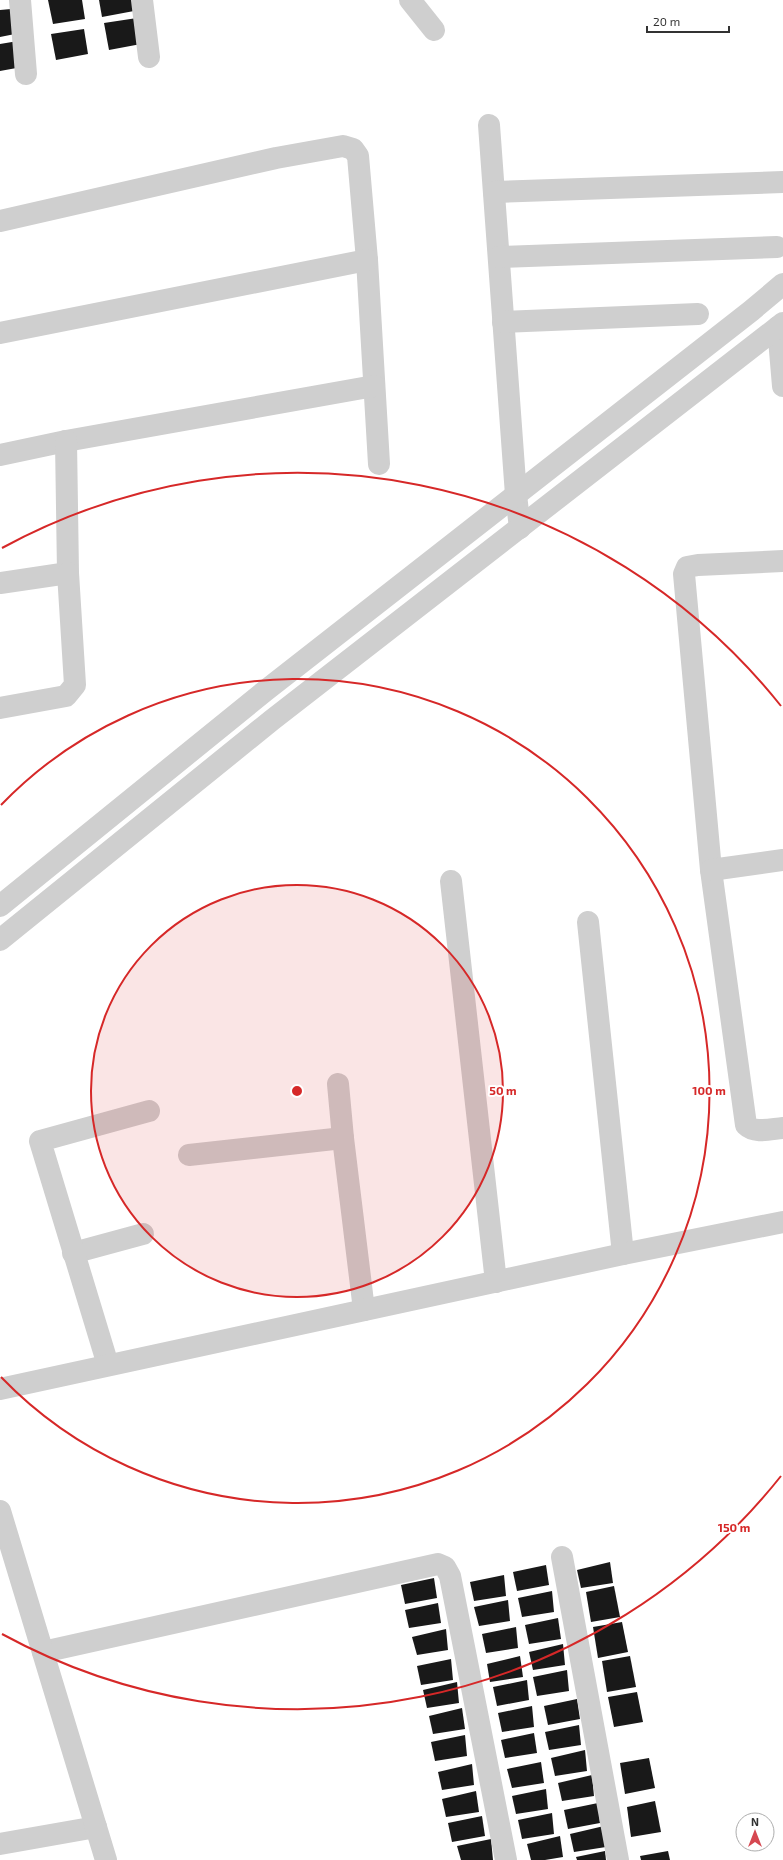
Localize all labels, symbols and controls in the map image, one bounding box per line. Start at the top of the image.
scale bar [647,8,729,34]
text: 20 m [653,14,680,28]
text: 50 m [489,1083,517,1097]
text: 100 m [692,1083,726,1097]
centre of rings [290,1084,304,1098]
text: 150 m [718,1520,750,1534]
north arrow [735,1812,775,1852]
text: N [751,1815,759,1828]

